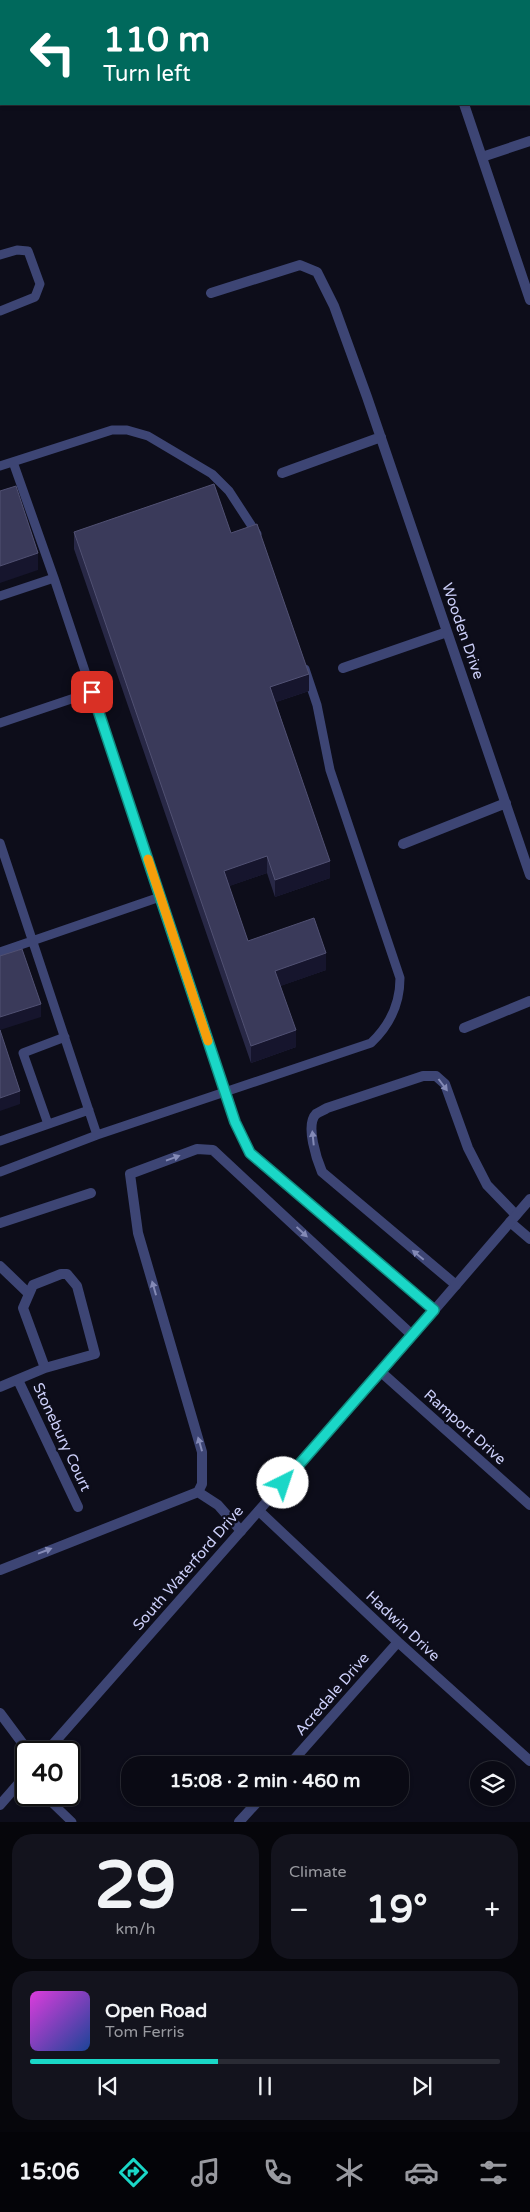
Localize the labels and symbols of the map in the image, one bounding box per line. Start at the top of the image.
street label: Wooden Drive [438,580,488,682]
pin [71,671,113,713]
one-way arrow [438,1078,448,1092]
one-way arrow [309,1129,317,1145]
one-way arrow [166,1154,181,1162]
one-way arrow [295,1227,308,1238]
one-way arrow [412,1249,425,1260]
one-way arrow [150,1280,158,1295]
street label: Stonebury Court [29,1380,95,1494]
street label: Ramport Drive [420,1386,510,1468]
one-way arrow [195,1436,203,1451]
position arrow [256,1456,308,1508]
street label: South Waterford Drive [129,1502,247,1634]
one-way arrow [38,1547,53,1555]
street label: Hadwin Drive [362,1587,444,1665]
street label: Acredale Drive [291,1649,373,1739]
speed limit sign: 40 [15,1741,80,1806]

